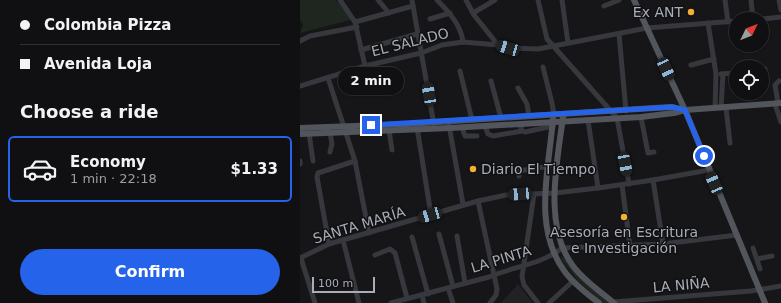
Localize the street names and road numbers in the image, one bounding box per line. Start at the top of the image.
street label: EL SALADO [370,25,450,59]
street label: SANTA MARÍA [311,203,408,247]
street label: LA PINTA [469,242,534,276]
street label: LA NIÑA [652,275,710,295]

